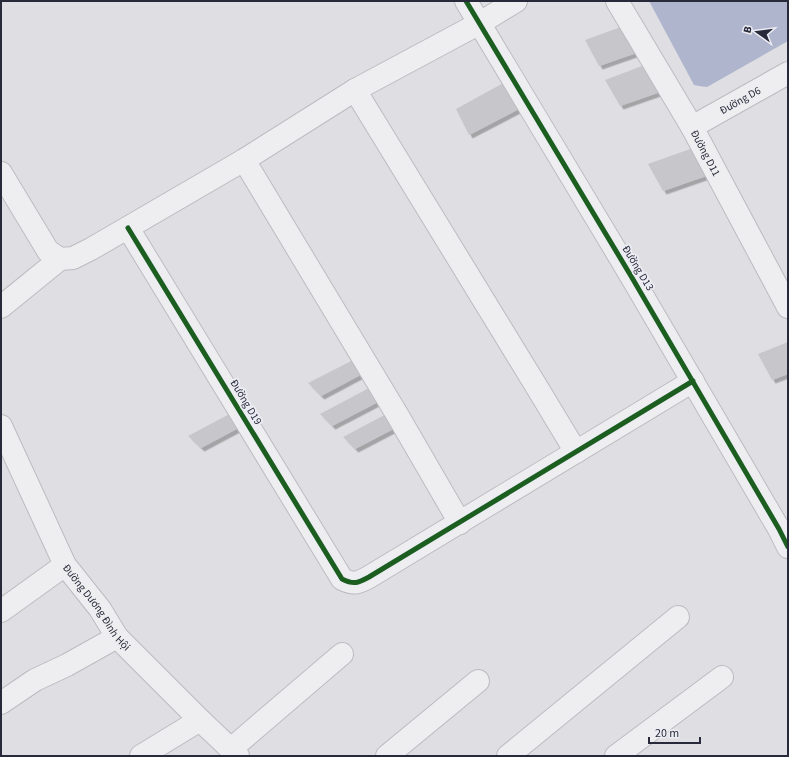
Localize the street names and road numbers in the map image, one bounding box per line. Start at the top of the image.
street label: Đường D6 [717,82,764,118]
street label: Đường D11 [687,127,724,179]
street label: Đường D13 [619,243,657,293]
street label: Đường D19 [227,377,265,427]
street label: Đường Dương Đình Hội [59,561,134,654]

